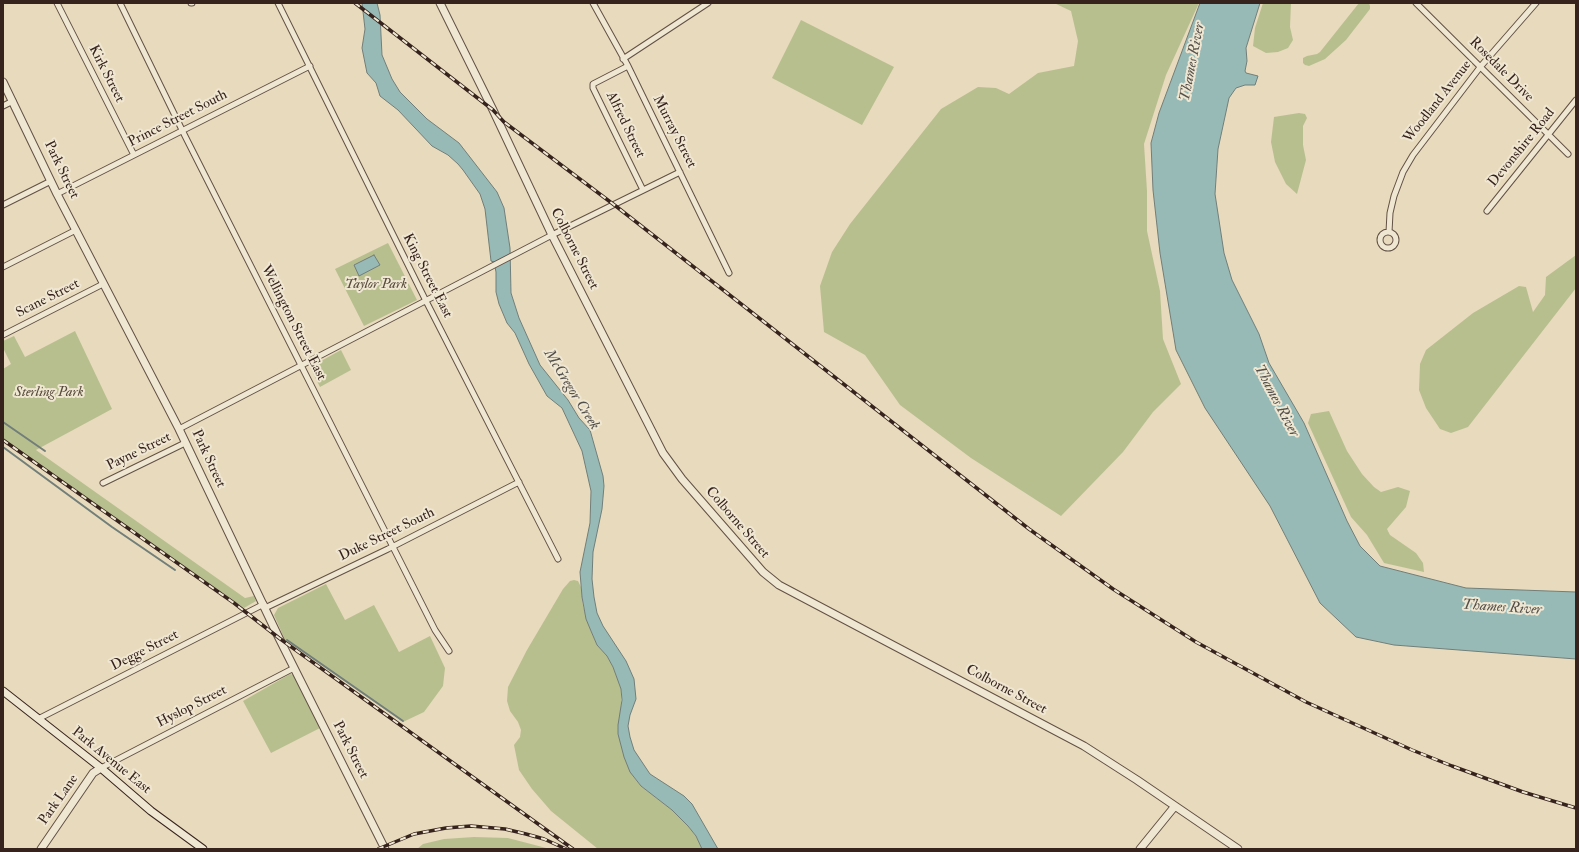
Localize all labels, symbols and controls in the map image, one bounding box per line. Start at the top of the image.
water label: Thames River [1177,21,1209,103]
street label: Rosedale Drive [1465,34,1537,106]
street label: Kirk Street [84,43,128,105]
street label: Woodland Avenue [1401,57,1475,147]
street label: Prince Street South [126,87,230,151]
street label: Alfred Street [602,89,648,161]
street label: Murray Street [648,93,700,171]
street label: Devonshire Road [1485,105,1559,191]
street label: Park Street [40,138,82,202]
street label: Colborne Street [546,206,602,292]
street label: King Street East [399,231,455,321]
street label: Wellington Street East [257,263,329,383]
street label: Scane Street [13,276,83,322]
park label: Taylor Park [345,277,407,293]
water label: McGregor Creek [539,346,603,434]
water label: Thames River [1249,362,1303,440]
park label: Sterling Park [15,385,83,401]
street label: Park Street [187,427,229,491]
street label: Payne Street [104,429,174,475]
street label: Colborne Street [701,484,773,562]
street label: Duke Street South [336,505,438,565]
water label: Thames River [1462,596,1542,620]
street label: Degge Street [108,627,182,675]
street label: Colborne Street [963,662,1049,718]
street label: Hyslop Street [154,682,230,732]
street label: Park Street [328,718,372,782]
street label: Park Avenue East [68,724,154,798]
street label: Park Lane [36,772,82,828]

